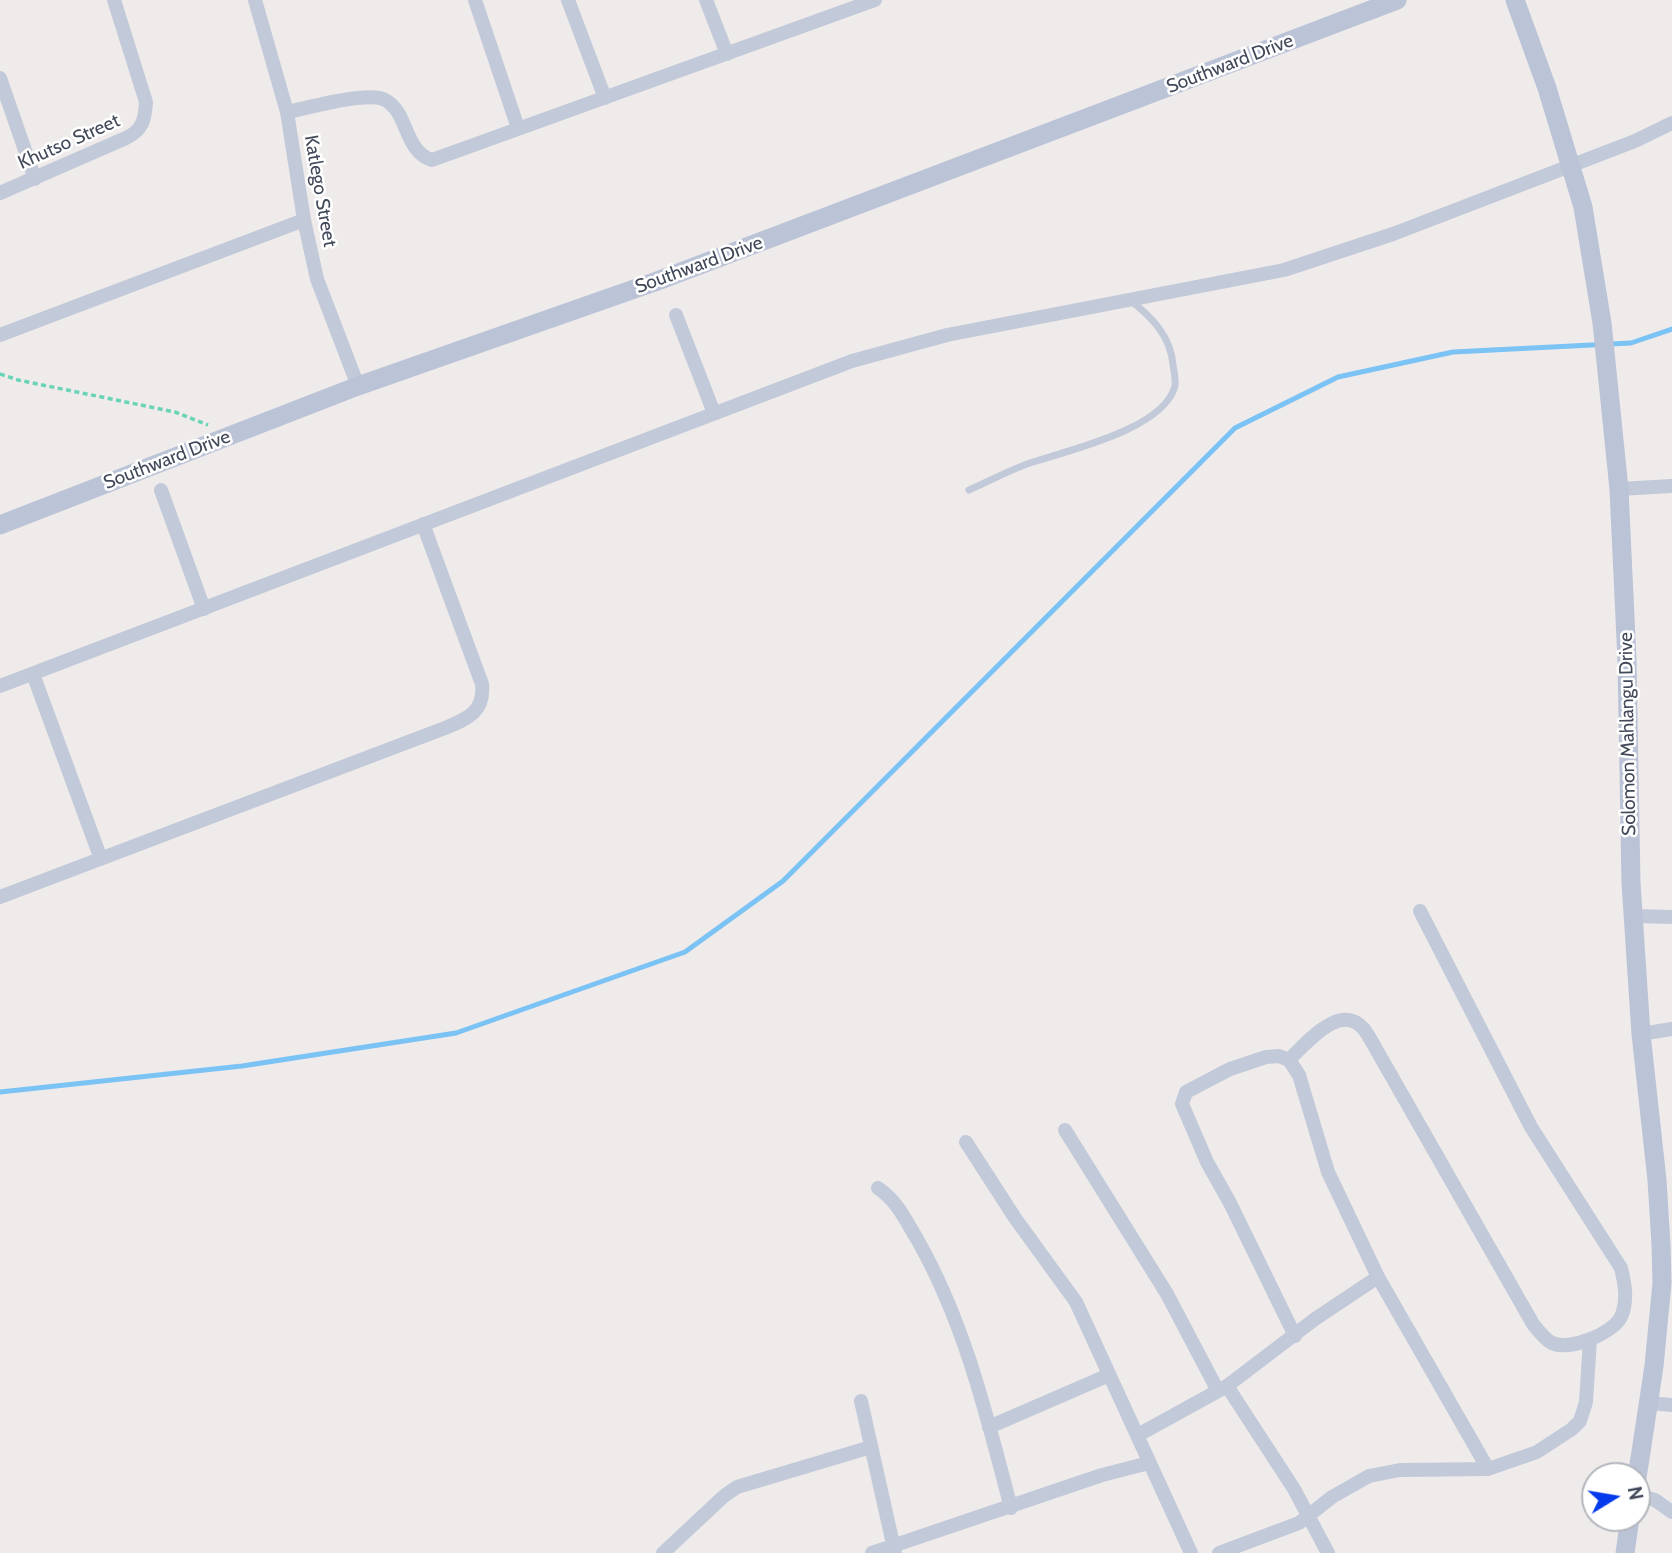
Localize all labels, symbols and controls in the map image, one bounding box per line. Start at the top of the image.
street label: Southward Drive [1163,29,1297,99]
street label: Khutso Street [15,109,123,175]
street label: Katlego Street [299,133,341,249]
street label: Southward Drive [632,231,766,299]
street label: Southward Drive [100,425,234,495]
street label: Solomon Mahlangu Drive [1615,632,1641,836]
north arrow [1581,1462,1651,1532]
text: N [1623,1484,1648,1502]

